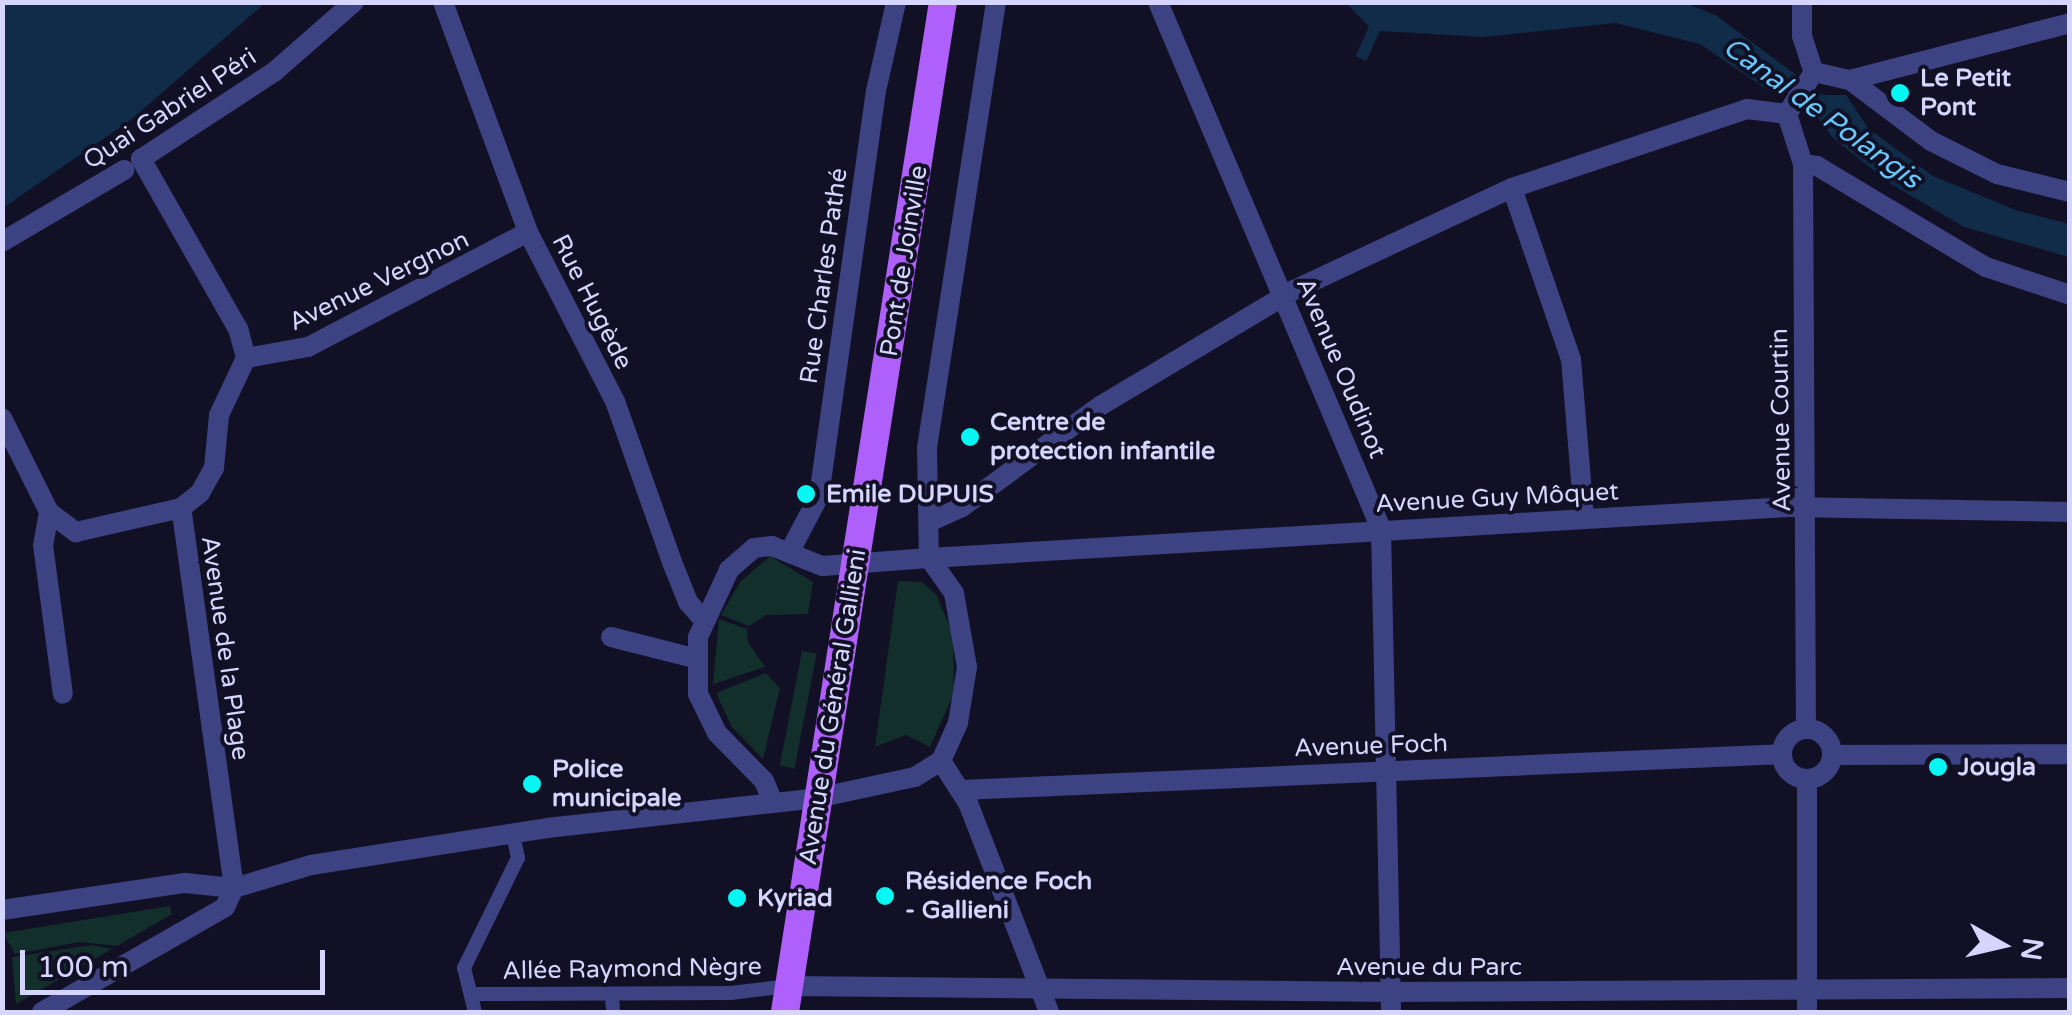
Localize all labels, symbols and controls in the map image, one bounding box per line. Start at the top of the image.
water label: Canal de Polangis [1717,30,1927,196]
street label: Quai Gabriel Péri [78,42,262,176]
place label: Le Petit Pont [1920,64,2011,123]
marker: Le Petit Pont [1889,82,1911,104]
street label: Pont de Joinville [874,163,934,359]
street label: Rue Charles Pathé [794,166,854,386]
street label: Avenue Vergnon [284,224,474,338]
street label: Rue Hugède [545,230,639,374]
street label: Avenue Oudinot [1289,273,1393,463]
street label: Avenue Courtin [1764,328,1798,512]
place label: Centre de protection infantile [990,408,1215,467]
marker: Centre de protection infantile [959,426,981,448]
street label: Avenue Guy Môquet [1375,477,1619,519]
place label: Emile DUPUIS [826,479,994,509]
marker: Emile DUPUIS [795,483,817,505]
street label: Avenue de la Plage [194,534,256,762]
street label: Avenue du Général Gallieni [793,547,873,867]
street label: Avenue Foch [1294,728,1448,764]
place label: Jougla [1958,752,2036,782]
place label: Police municipale [552,755,681,814]
marker: Jougla [1927,756,1949,778]
marker: Police municipale [521,773,543,795]
place label: Résidence Foch - Gallieni [905,867,1092,926]
place label: Kyriad [757,883,833,913]
marker: Résidence Foch - Gallieni [874,885,896,907]
marker: Kyriad [726,887,748,909]
north arrow [1952,895,2052,995]
scale bar [25,930,330,992]
text: N [2013,936,2050,963]
text: 100 m [37,949,129,986]
street label: Allée Raymond Nègre [502,952,762,986]
street label: Avenue du Parc [1336,952,1522,982]

